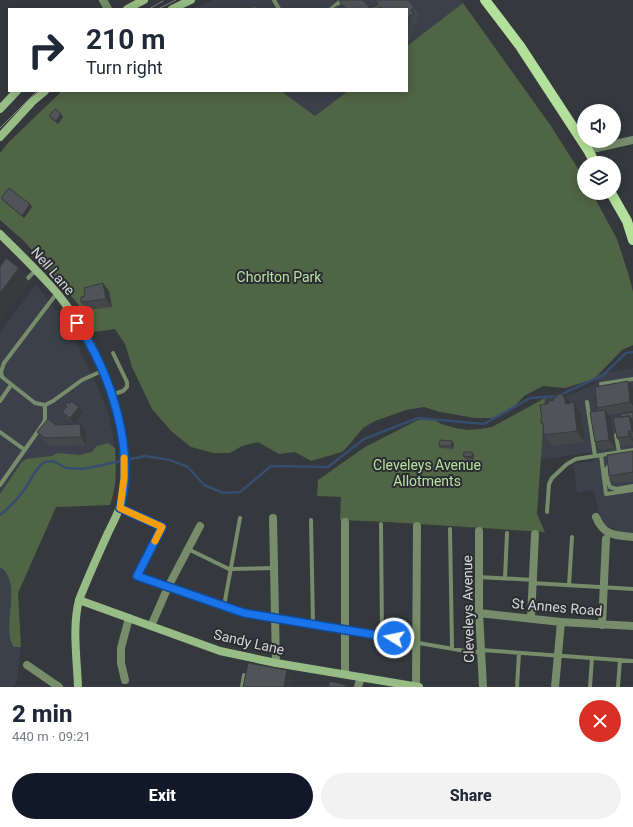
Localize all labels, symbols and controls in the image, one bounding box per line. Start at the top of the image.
text: 210 m [86,23,165,56]
icon: right [20,24,72,76]
text: Turn right [86,57,163,78]
map controls [577,104,621,200]
button: sound [577,104,621,148]
button: layers [577,156,621,200]
street label: Nell Lane [28,244,78,298]
park label: Chorlton Park [237,269,322,285]
pin [60,306,94,340]
icon: arrive [66,312,88,334]
park label: Cleveleys Avenue Allotments [373,457,481,489]
street label: Cleveleys Avenue [459,555,477,663]
street label: St Annes Road [511,595,603,619]
position arrow [373,617,415,659]
street label: Sandy Lane [212,626,286,658]
text: 2 min [12,700,73,728]
button: close [579,700,621,742]
text: 440 m · 09:21 [12,729,91,744]
button: Exit [12,773,313,819]
button: Share [321,773,621,819]

